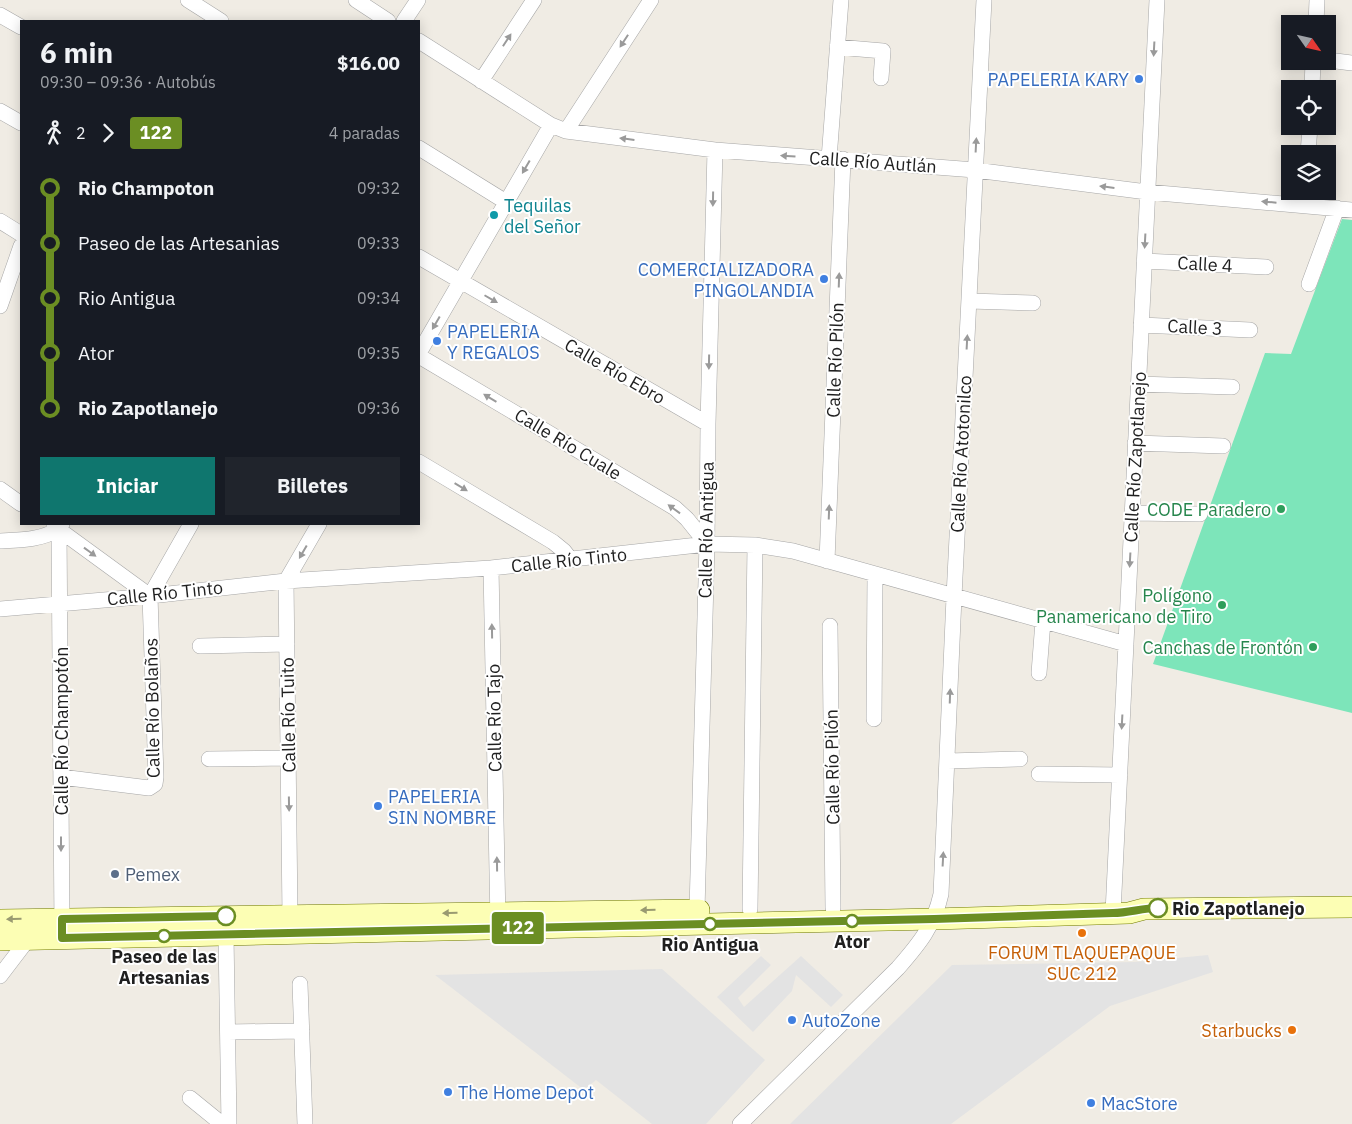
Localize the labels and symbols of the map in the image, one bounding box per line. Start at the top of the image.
north arrow [1281,15,1336,70]
one-way arrow [503,34,512,47]
one-way arrow [620,34,629,48]
one-way arrow [1150,41,1158,57]
place label: PAPELERIA KARY [987,68,1129,91]
marker: PAPELERIA KARY [1133,73,1145,85]
one-way arrow [619,135,635,143]
one-way arrow [973,136,981,152]
street label: Calle Río Autlán [808,146,938,178]
one-way arrow [780,151,796,159]
one-way arrow [522,161,531,174]
one-way arrow [1099,183,1115,191]
one-way arrow [709,191,717,207]
place label: Tequilas del Señor [504,194,581,238]
one-way arrow [1260,197,1276,205]
marker: Tequilas del Señor [488,209,500,221]
one-way arrow [1140,233,1148,249]
street label: Calle 4 [1177,251,1233,277]
place label: COMERCIALIZADORA PINGOLANDIA [638,258,814,302]
one-way arrow [835,271,843,287]
marker: COMERCIALIZADORA PINGOLANDIA [818,273,830,285]
one-way arrow [484,295,499,303]
street label: Calle Río Pilón [821,302,849,418]
street label: Calle 3 [1167,314,1223,340]
one-way arrow [432,315,440,330]
place label: PAPELERIA Y REGALOS [447,320,540,364]
street label: Calle Río Ebro [561,333,669,409]
one-way arrow [963,334,971,350]
marker: PAPELERIA Y REGALOS [431,335,443,347]
one-way arrow [705,354,713,370]
street label: Calle Río Zapotlanejo [1119,371,1151,543]
street label: Calle Río Atotonilco [945,375,977,533]
one-way arrow [483,394,496,403]
street label: Calle Río Cuale [510,403,626,485]
street label: Calle Río Antigua [693,461,719,599]
one-way arrow [454,483,467,492]
place label: CODE Paradero [1147,498,1271,521]
marker: CODE Paradero [1275,503,1287,515]
one-way arrow [667,504,681,514]
one-way arrow [825,504,833,520]
street label: Calle Río Tinto [510,542,628,578]
one-way arrow [299,545,307,560]
one-way arrow [83,547,96,558]
one-way arrow [1125,552,1133,568]
street label: Calle Río Tinto [106,575,224,611]
place label: Polígono Panamericano de Tiro [1036,584,1212,628]
marker: Polígono Panamericano de Tiro [1216,599,1228,611]
one-way arrow [488,623,496,639]
place label: Canchas de Frontón [1142,636,1303,659]
street label: Calle Río Bolaños [139,638,165,778]
marker: Canchas de Frontón [1307,641,1319,653]
street label: Calle Río Champotón [50,647,73,815]
street label: Calle Río Tuito [275,657,301,773]
street label: Calle Río Tajo [482,664,506,772]
one-way arrow [947,688,955,704]
street label: Calle Río Pilón [819,709,845,825]
one-way arrow [1118,715,1126,731]
place label: PAPELERIA SIN NOMBRE [388,785,497,829]
one-way arrow [285,797,293,813]
marker: PAPELERIA SIN NOMBRE [372,800,384,812]
one-way arrow [58,837,66,853]
one-way arrow [940,851,948,867]
one-way arrow [493,855,501,871]
place label: Pemex [125,863,180,886]
marker: Pemex [109,868,121,880]
place label: Rio Zapotlanejo [1172,897,1305,920]
marker: Rio Zapotlanejo [1148,898,1168,918]
unlabelled marker [216,906,236,926]
one-way arrow [640,906,656,914]
one-way arrow [441,909,457,917]
line badge: 122 [489,912,547,944]
marker: Ator [845,914,859,928]
one-way arrow [5,915,21,923]
marker: Rio Antigua [703,917,717,931]
marker: FORUM TLAQUEPAQUE SUC 212 [1076,927,1088,939]
marker: Paseo de las Artesanias [157,929,171,943]
place label: Ator [834,930,870,953]
place label: Rio Antigua [661,933,759,956]
place label: FORUM TLAQUEPAQUE SUC 212 [988,941,1176,985]
place label: Paseo de las Artesanias [111,945,217,989]
place label: AutoZone [802,1009,881,1032]
marker: AutoZone [786,1014,798,1026]
place label: Starbucks [1201,1019,1282,1042]
marker: Starbucks [1286,1024,1298,1036]
place label: The Home Depot [458,1081,594,1104]
marker: The Home Depot [442,1086,454,1098]
place label: MacStore [1101,1092,1178,1115]
marker: MacStore [1085,1097,1097,1109]

